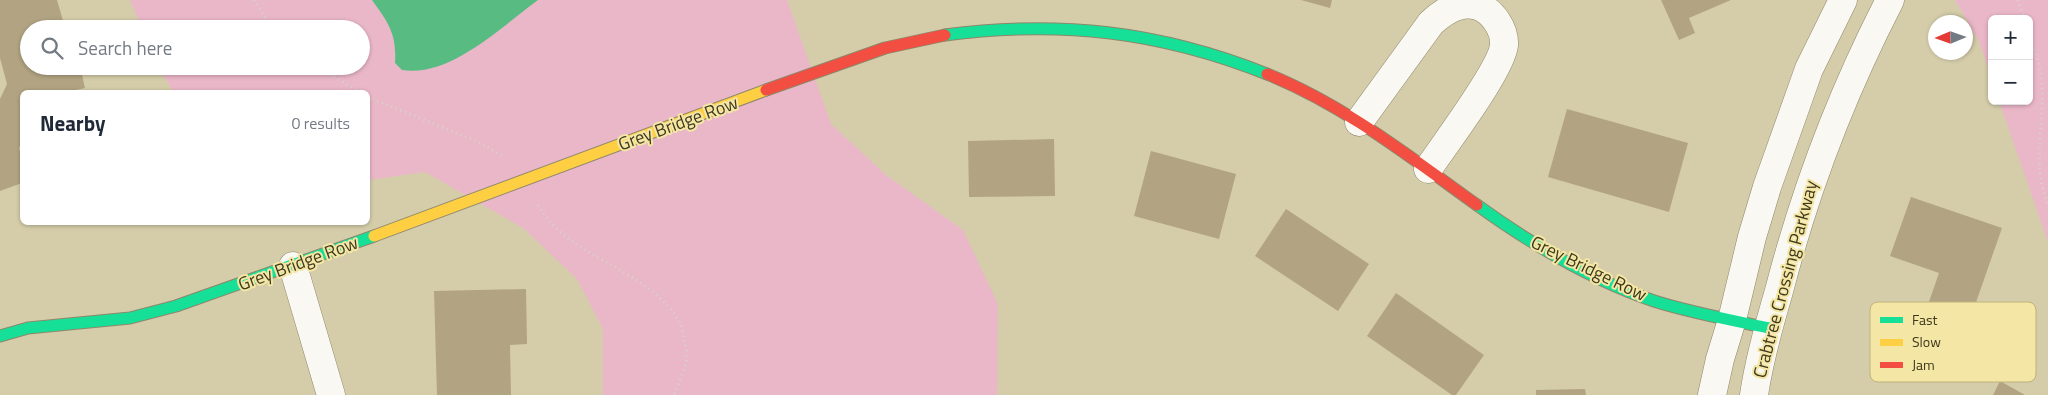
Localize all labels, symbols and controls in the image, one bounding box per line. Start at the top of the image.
north arrow [1928,15,1973,60]
map controls [1988,15,2033,105]
button: + [1988,15,2033,60]
search box [20,20,370,75]
text: Search here [78,33,172,62]
icon: search [38,34,66,62]
button: − [1988,60,2033,105]
street label: Grey Bridge Row [614,89,742,157]
text: Nearby [40,107,105,139]
text: 0 results [291,111,350,135]
street label: Crabtree Crossing Parkway [1746,177,1824,381]
street label: Grey Bridge Row [1527,228,1652,308]
street label: Grey Bridge Row [234,229,362,297]
legend [1870,302,2036,382]
text: Fast [1912,309,1937,330]
text: Slow [1912,331,1941,352]
text: Jam [1912,354,1935,375]

